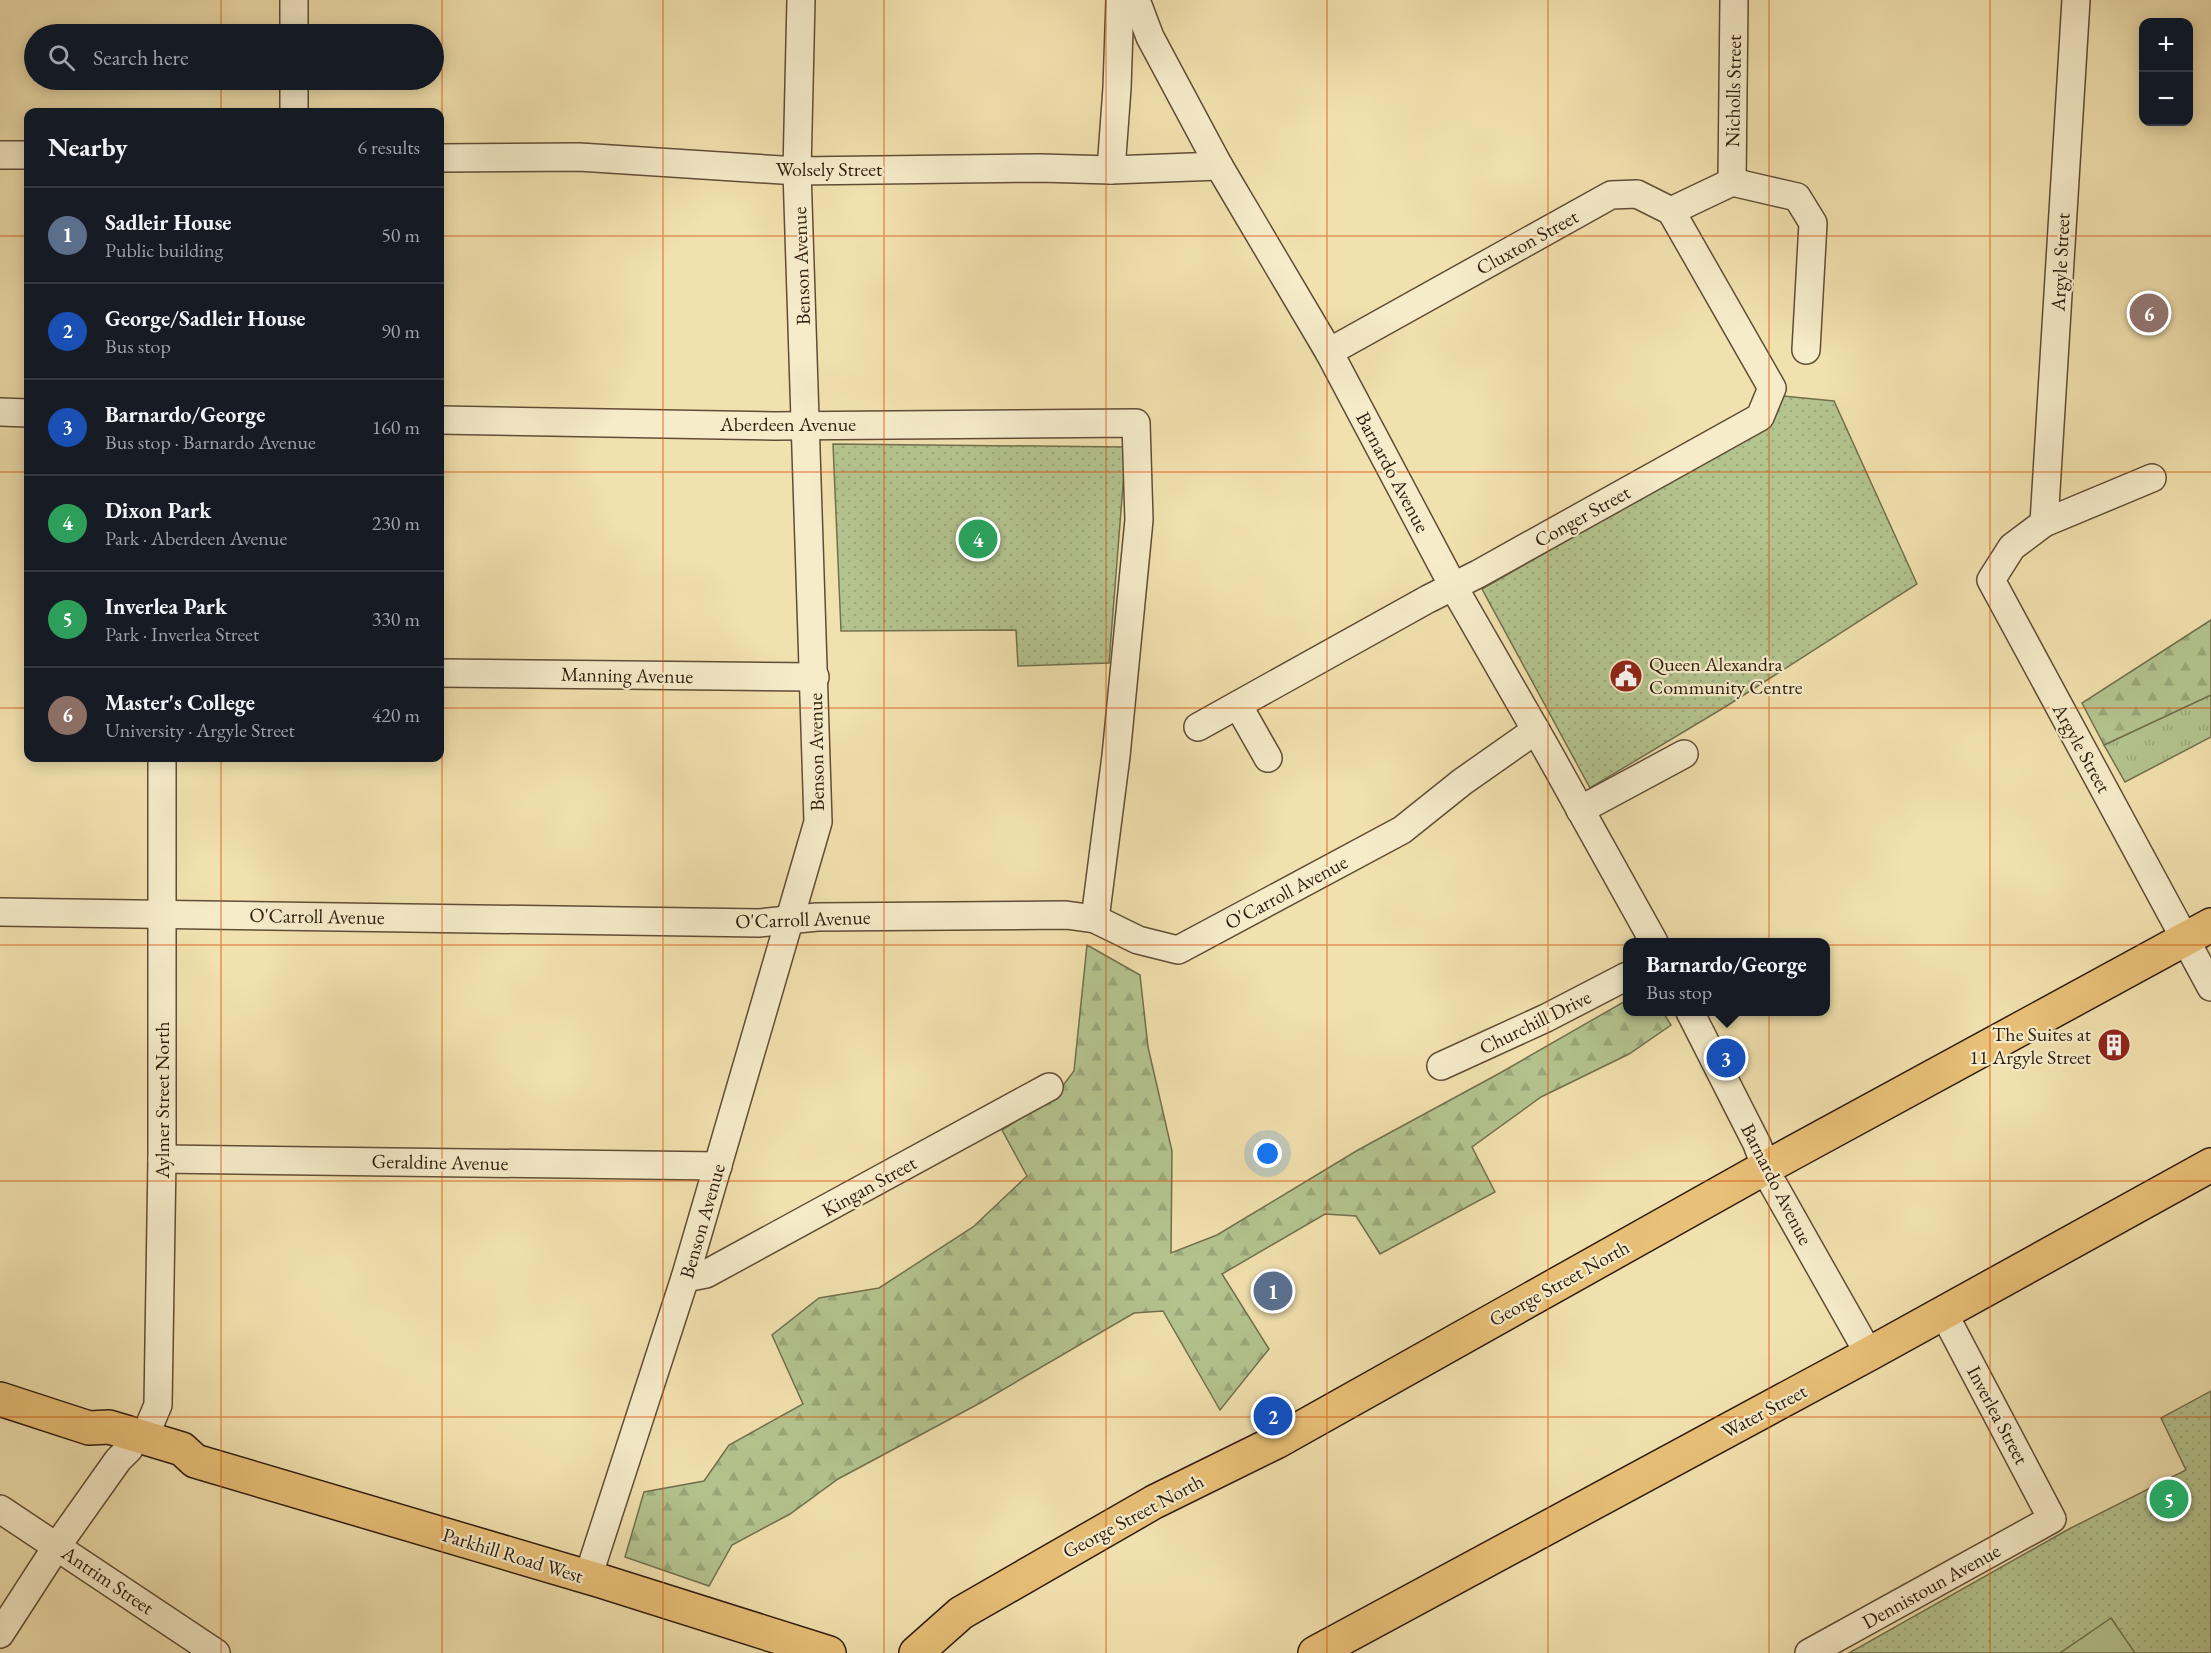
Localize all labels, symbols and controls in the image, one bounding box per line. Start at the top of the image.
map controls [2139,18,2193,126]
button: + [2139,18,2193,72]
search box [24,24,444,90]
street label: Nicholls Street [1719,34,1747,148]
icon: search [45,41,78,74]
text: Search here [93,43,188,72]
button: − [2139,72,2193,126]
text: Nearby [48,130,128,164]
text: 6 results [357,134,420,160]
street label: Wolsely Street [776,156,883,182]
street label: Cluxton Street [1471,203,1583,281]
street label: Benson Avenue [786,206,816,326]
text: Sadleir House [105,208,231,237]
street label: Argyle Street [2044,211,2076,313]
text: 1 [62,222,73,248]
text: 50 m [381,222,420,248]
text: Public building [105,237,223,263]
pin: 6 [2130,290,2168,336]
text: George/Sadleir House [105,304,306,333]
text: 2 [62,318,73,344]
text: 90 m [381,318,420,344]
text: Bus stop [105,333,171,359]
text: Barnardo/George [105,400,265,429]
street label: Barnardo Avenue [1350,407,1436,537]
street label: Aberdeen Avenue [719,411,856,437]
text: 3 [62,414,73,440]
text: 160 m [372,414,420,440]
text: Bus stop · Barnardo Avenue [105,429,316,455]
street label: Conger Street [1529,479,1635,553]
text: Dixon Park [105,496,211,525]
text: 4 [62,510,73,536]
text: 230 m [372,510,420,536]
pin: 4 [958,516,998,562]
text: Park · Aberdeen Avenue [105,525,287,551]
text: Inverlea Park [105,592,227,621]
text: 5 [62,606,73,632]
text: 330 m [372,606,420,632]
text: Park · Inverlea Street [105,621,259,647]
place label: Queen Alexandra Community Centre [1649,651,1803,700]
public building icon: Queen Alexandra Community Centre [1608,658,1644,694]
street label: Manning Avenue [561,661,694,689]
text: Master's College [105,688,255,717]
street label: Benson Avenue [802,692,830,811]
street label: Argyle Street [2046,698,2118,798]
text: 6 [62,702,73,728]
text: 420 m [372,702,420,728]
text: University · Argyle Street [105,717,295,743]
street label: O'Carroll Avenue [1220,849,1352,935]
street label: O'Carroll Avenue [249,902,385,930]
street label: O'Carroll Avenue [735,904,871,934]
popup [1623,938,1830,1016]
text: Barnardo/George [1646,950,1807,979]
text: Bus stop [1646,979,1712,1005]
street label: Churchill Drive [1475,984,1595,1060]
place label: The Suites at 11 Argyle Street [1969,1021,2092,1070]
street label: Aylmer Street North [149,1022,175,1179]
building icon: The Suites at 11 Argyle Street [2096,1027,2132,1063]
pin: 3 [1706,1036,1746,1080]
street label: Barnardo Avenue [1735,1119,1819,1249]
your location [1253,1139,1282,1168]
street label: Geraldine Avenue [371,1148,509,1176]
street label: Kingan Street [817,1149,922,1223]
street label: Benson Avenue [673,1160,731,1282]
street label: George Street North [1484,1234,1634,1332]
pin: 1 [1254,1268,1292,1314]
street label: Inverlea Street [1961,1361,2035,1469]
street label: Water Street [1717,1377,1812,1444]
pin: 2 [1254,1394,1292,1438]
street label: George Street North [1058,1468,1208,1564]
pin: 5 [2150,1476,2188,1522]
street label: Parkhill Road West [440,1521,587,1589]
street label: Dennistoun Avenue [1857,1537,2005,1635]
street label: Antrim Street [56,1539,160,1621]

